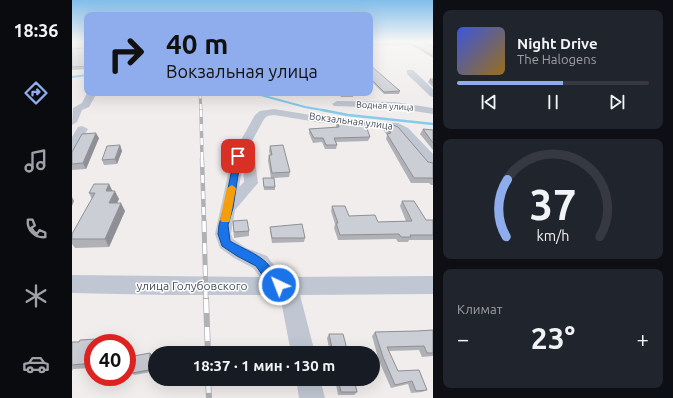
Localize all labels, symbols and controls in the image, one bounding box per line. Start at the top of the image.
text: 18:36 [13,20,59,40]
icon: right [100,28,152,80]
text: 40 m [166,28,228,59]
text: Night Drive [517,35,598,52]
text: The Halogens [517,52,596,66]
text: Вокзальная улица [166,61,318,81]
icon: directions [22,79,50,107]
icon: previous [478,91,500,113]
icon: pause [542,91,564,113]
icon: next [606,91,628,113]
street label: Водная улица [356,99,414,113]
street label: Вокзальная улица [308,110,394,132]
pin [221,139,255,173]
icon: arrive [227,145,249,167]
icon: music [22,147,50,175]
text: 37 [530,181,576,228]
icon: phone [22,215,50,243]
text: km/h [537,228,569,244]
position arrow [258,264,300,306]
street label: улица Голубовского [136,279,248,292]
icon: climate [22,282,50,310]
text: Климат [457,302,502,316]
text: 23° [531,321,575,355]
text: − [457,326,469,351]
text: + [637,326,649,351]
speed limit sign: 40 [84,334,136,386]
icon: car [22,350,50,378]
text: 18:37 · 1 мин · 130 m [193,357,335,374]

